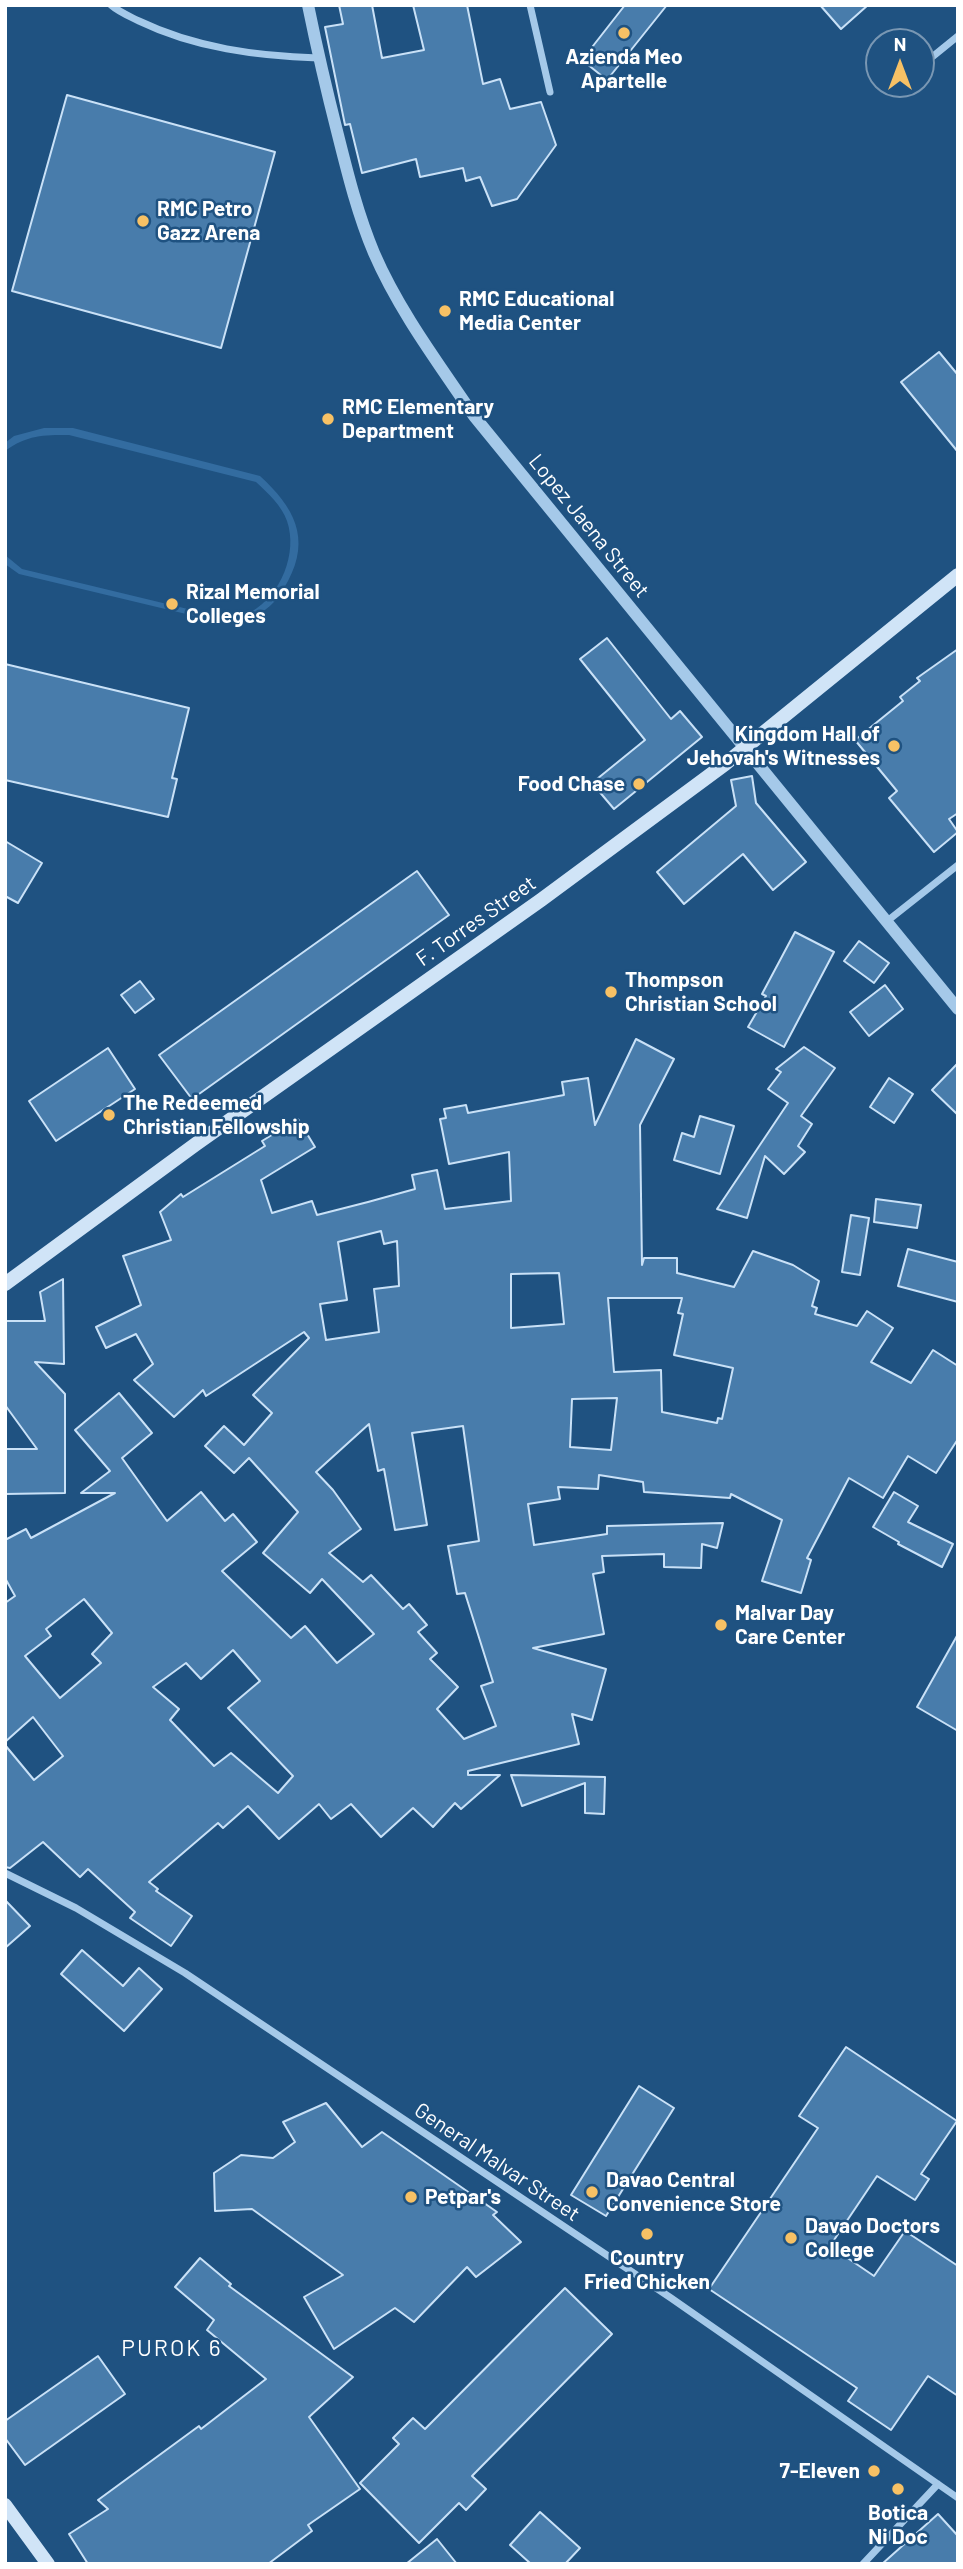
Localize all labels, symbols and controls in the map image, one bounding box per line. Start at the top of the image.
marker: Azienda Meo Apartelle [616,25,632,41]
north arrow [865,28,935,98]
text: N [894,32,906,55]
place label: Azienda Meo Apartelle [565,44,683,94]
place label: RMC Petro Gazz Arena [157,196,260,246]
marker: RMC Petro Gazz Arena [135,213,151,229]
place label: RMC Educational Media Center [459,286,614,336]
marker: RMC Educational Media Center [437,303,453,319]
place label: RMC Elementary Department [342,394,494,444]
marker: RMC Elementary Department [320,411,336,427]
street label: Lopez Jaena Street [523,449,655,603]
place label: Rizal Memorial Colleges [186,579,320,629]
marker: Rizal Memorial Colleges [164,596,180,612]
place label: Kingdom Hall of Jehovah's Witnesses [687,721,880,771]
marker: Kingdom Hall of Jehovah's Witnesses [886,738,902,754]
place label: Food Chase [518,771,625,797]
marker: Food Chase [631,776,647,792]
street label: F. Torres Street [411,870,541,972]
place label: Thompson Christian School [625,967,777,1017]
marker: Thompson Christian School [603,984,619,1000]
place label: The Redeemed Christian Fellowship [123,1090,310,1140]
marker: The Redeemed Christian Fellowship [101,1107,117,1123]
place label: Malvar Day Care Center [735,1600,845,1650]
marker: Malvar Day Care Center [713,1617,729,1633]
street label: General Malvar Street [410,2097,584,2227]
place label: Davao Central Convenience Store [606,2167,781,2217]
place label: Petpar's [425,2184,501,2210]
marker: Davao Central Convenience Store [584,2184,600,2200]
marker: Petpar's [403,2189,419,2205]
place label: Davao Doctors College [805,2213,940,2263]
marker: Country Fried Chicken [639,2226,655,2242]
marker: Davao Doctors College [783,2230,799,2246]
place label: Country Fried Chicken [584,2245,710,2295]
district label: PUROK 6 [122,2334,222,2362]
place label: 7-Eleven [780,2458,860,2484]
marker: 7-Eleven [866,2463,882,2479]
marker: Botica Ni Doc [890,2481,906,2497]
place label: Botica Ni Doc [868,2500,928,2550]

